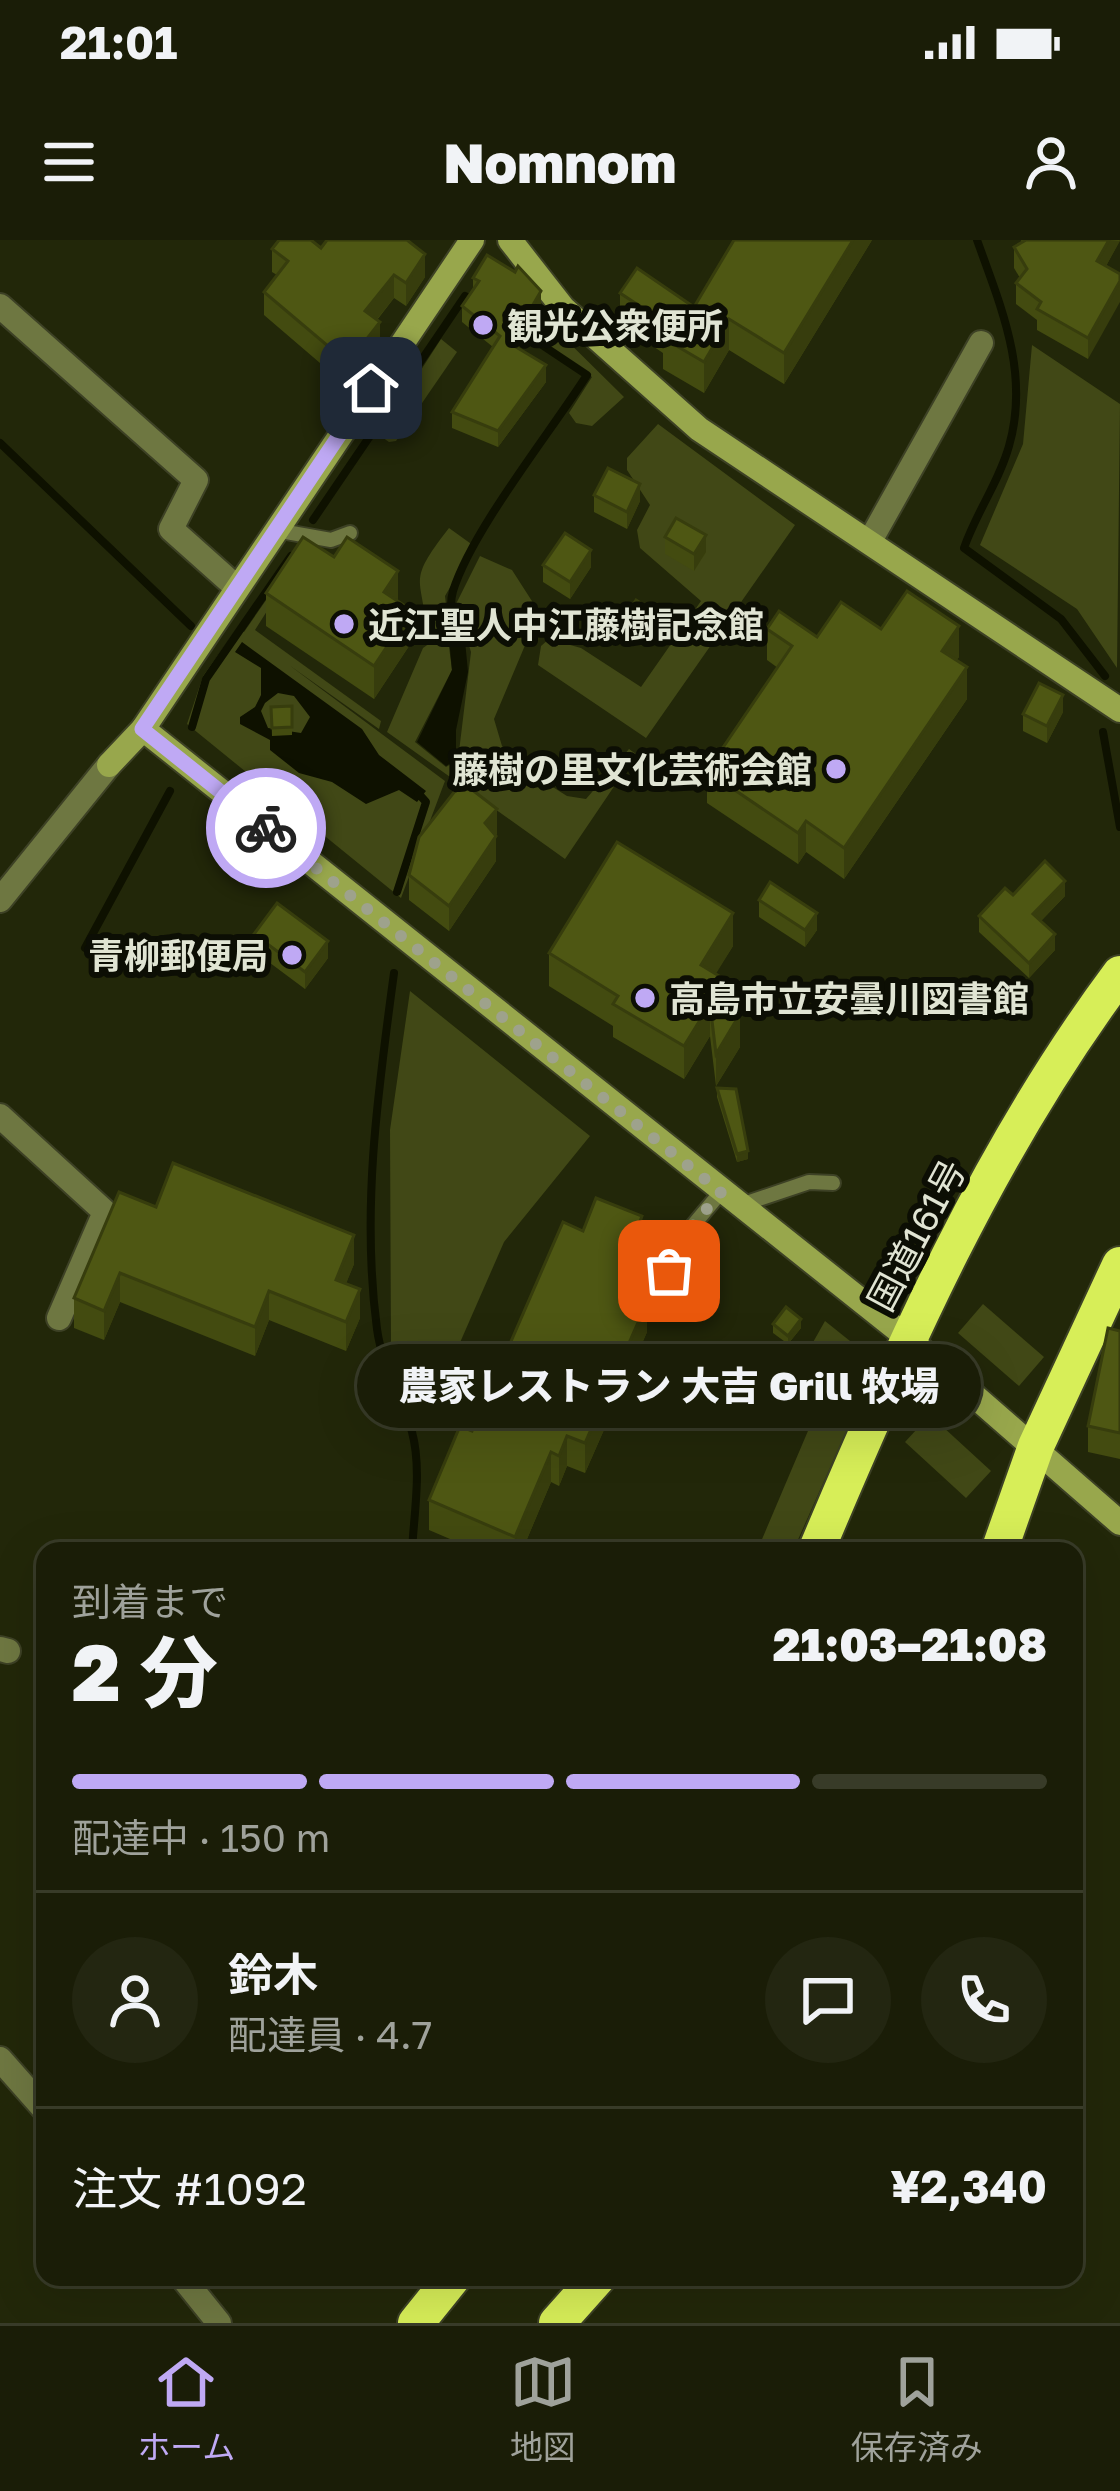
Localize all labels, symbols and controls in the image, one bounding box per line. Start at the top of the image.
text: 21:01 [60,15,177,69]
icon: menu [36,129,102,195]
icon: person [1018,129,1084,195]
text: Nomnom [443,130,677,195]
place label: 観光公衆便所 [507,304,723,347]
marker: 観光公衆便所 [470,312,496,338]
pin [320,337,422,439]
icon: home [338,355,404,421]
place label: 近江聖人中江藤樹記念館 [368,603,764,646]
marker: 近江聖人中江藤樹記念館 [331,611,357,637]
place label: 藤樹の里文化芸術会館 [452,748,812,791]
marker: 藤樹の里文化芸術会館 [823,756,849,782]
courier [206,768,326,888]
icon: bike [233,795,299,861]
place label: 青柳郵便局 [88,934,268,977]
marker: 青柳郵便局 [279,942,305,968]
place label: 高島市立安曇川図書館 [669,977,1029,1020]
marker: 高島市立安曇川図書館 [632,985,658,1011]
street label: 国道161号 [858,1152,974,1318]
pin [618,1220,720,1322]
icon: bag [636,1238,702,1304]
callout: 農家レストラン 大吉 Grill 牧場 [357,1343,981,1427]
text: 農家レストラン 大吉 Grill 牧場 [398,1362,940,1409]
text: 到着まで [72,1578,228,1625]
text: 21:03–21:08 [773,1617,1047,1671]
text: 2 分 [72,1625,218,1718]
text: 配達中 · 150 m [72,1814,330,1861]
button: person [72,1937,198,2063]
button: chat [765,1937,891,2063]
button: phone [921,1937,1047,2063]
text: 鈴木 [228,1947,318,2001]
text: 配達員 · 4.7 [228,2011,432,2058]
text: ¥2,340 [891,2159,1047,2213]
text: 注文 #1092 [72,2161,307,2215]
tab: ホーム [137,2349,235,2469]
tab: 地図 [510,2349,576,2469]
tab: 保存済み [851,2349,983,2469]

